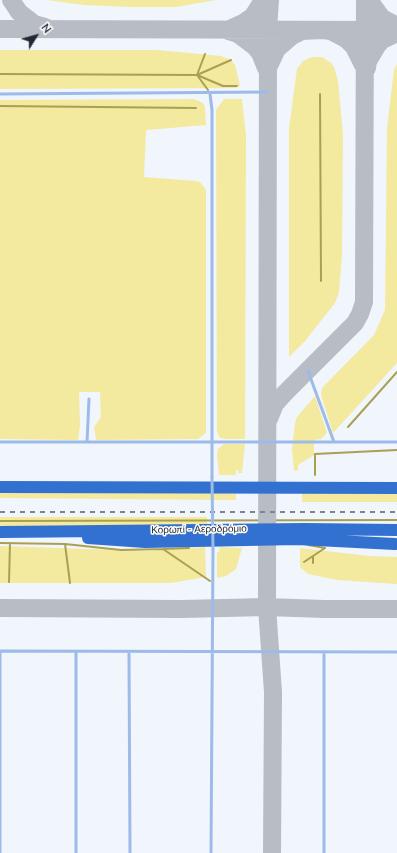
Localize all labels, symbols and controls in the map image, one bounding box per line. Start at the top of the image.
north arrow [16,16,56,56]
text: N [38,21,54,36]
street label: Κορωπί - Αεροδρόμιο [151,523,247,537]

